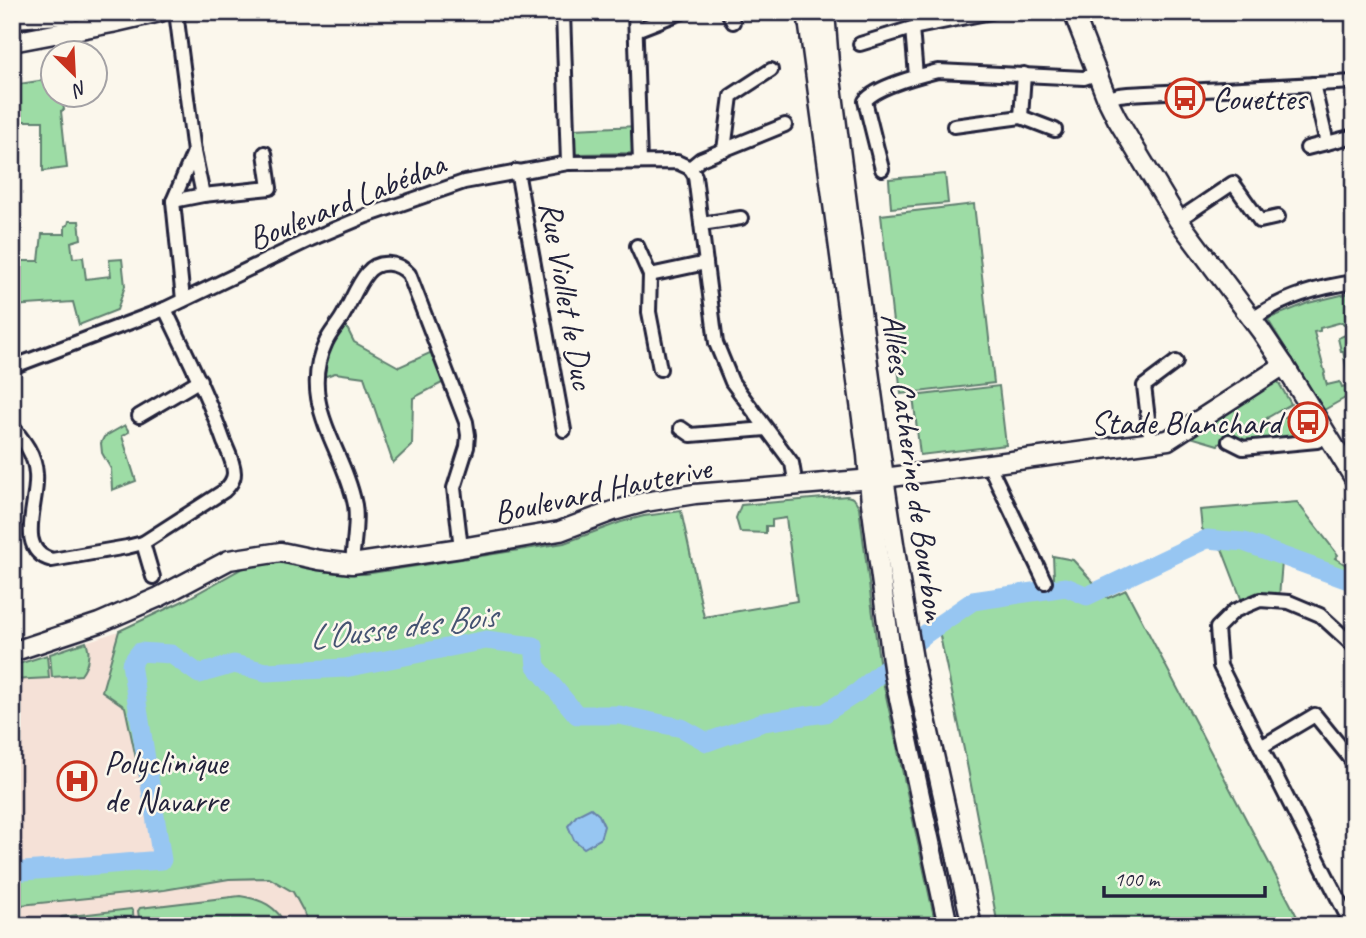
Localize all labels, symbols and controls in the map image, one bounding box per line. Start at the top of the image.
north arrow [38,38,108,108]
text: N [67,75,91,103]
bus stop icon: Couettes [1164,77,1206,119]
place label: Couettes [1212,78,1309,120]
street label: Boulevard Labédaa [242,142,453,259]
street label: Rue Viollet le Duc [530,198,604,394]
street label: Allées Catherine de Bourbon [872,310,957,626]
bus stop icon: Stade Blanchard [1287,401,1329,443]
place label: Stade Blanchard [1091,402,1286,444]
street label: Boulevard Hauterive [490,446,717,533]
water label: L'Ousse des Bois [306,592,504,660]
place label: Polyclinique de Navarre [104,742,230,822]
hospital icon: Polyclinique de Navarre [56,760,98,802]
scale bar [1104,854,1264,898]
text: 100 m [1114,866,1161,892]

